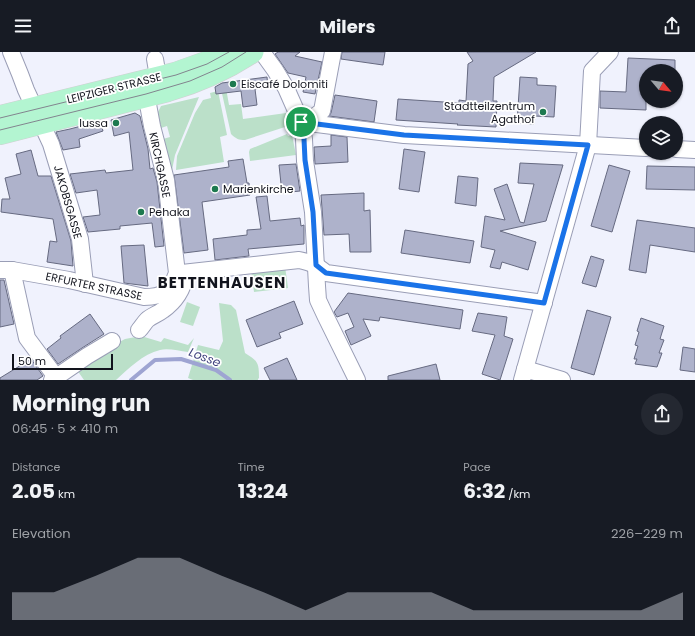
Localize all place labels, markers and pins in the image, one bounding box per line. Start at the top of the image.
place label: Eiscafé Dolomiti [241,76,328,92]
marker: Eiscafé Dolomiti [228,79,238,89]
place label: Stadtteilzentrum Agathof [444,98,535,127]
pin [284,105,318,139]
marker: Stadtteilzentrum Agathof [538,107,548,117]
place label: lussa [79,115,108,131]
marker: lussa [111,118,121,128]
place label: Marienkirche [223,181,294,197]
marker: Marienkirche [210,184,220,194]
place label: Pehaka [149,204,190,220]
marker: Pehaka [136,207,146,217]

